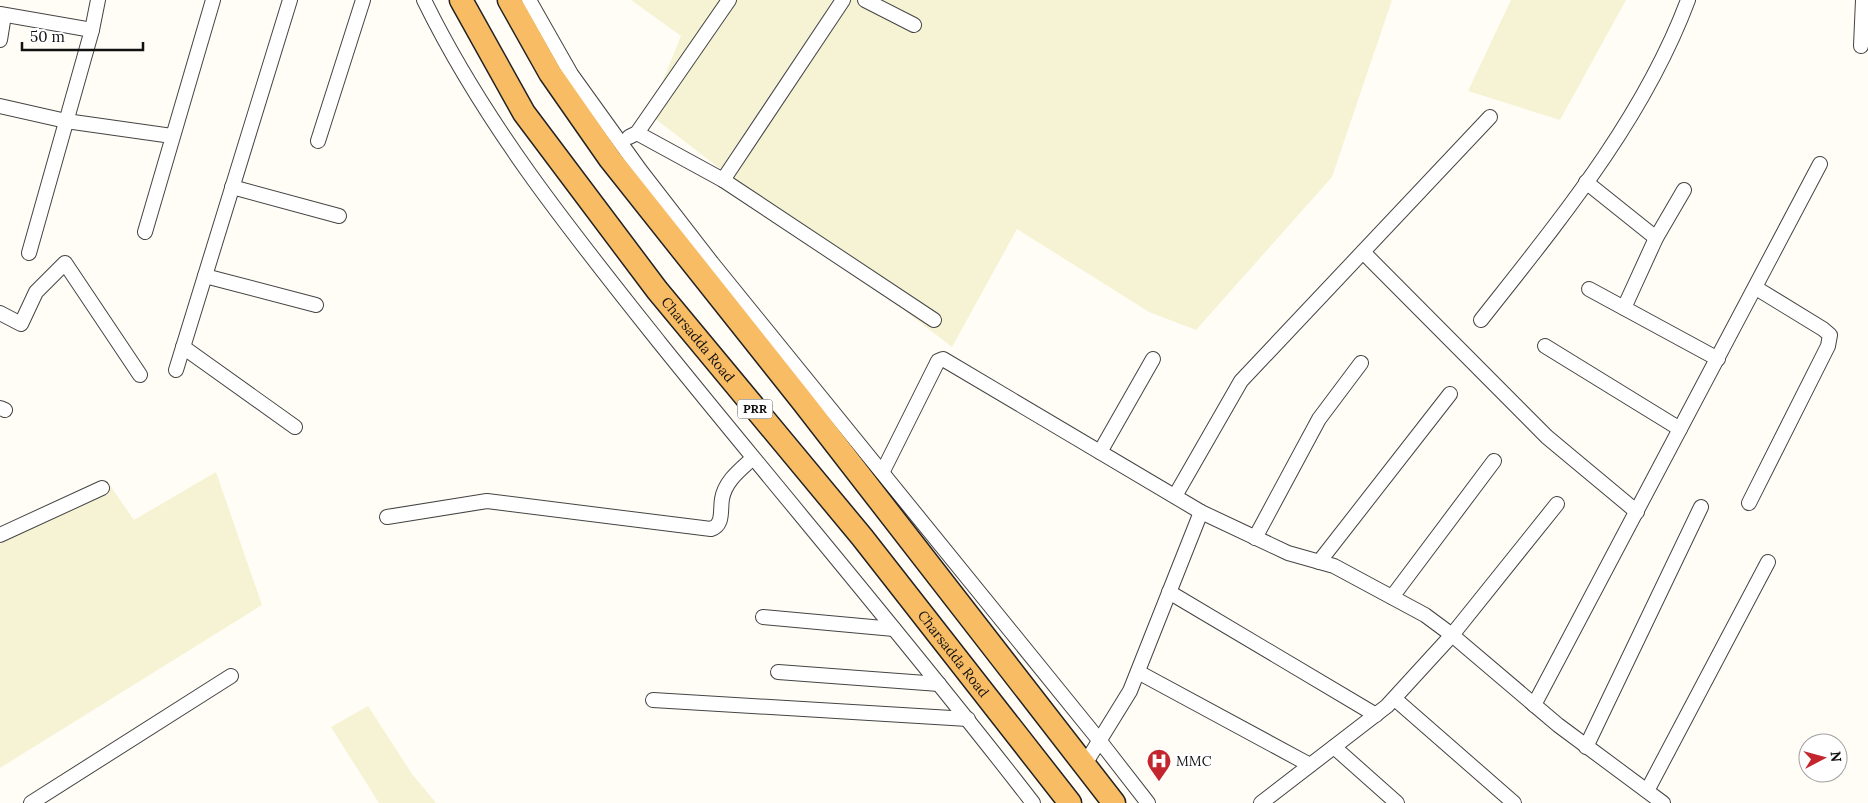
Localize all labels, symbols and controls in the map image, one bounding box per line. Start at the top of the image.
scale bar [22,20,144,52]
text: 50 m [30,27,65,46]
street label: Charsadda Road [657,293,739,386]
road number: PRR [738,399,772,418]
street label: Charsadda Road [914,607,993,701]
north arrow [1798,733,1848,783]
hospital icon: MMC [1146,748,1172,782]
text: N [1826,750,1845,763]
place label: MMC [1176,752,1212,770]

